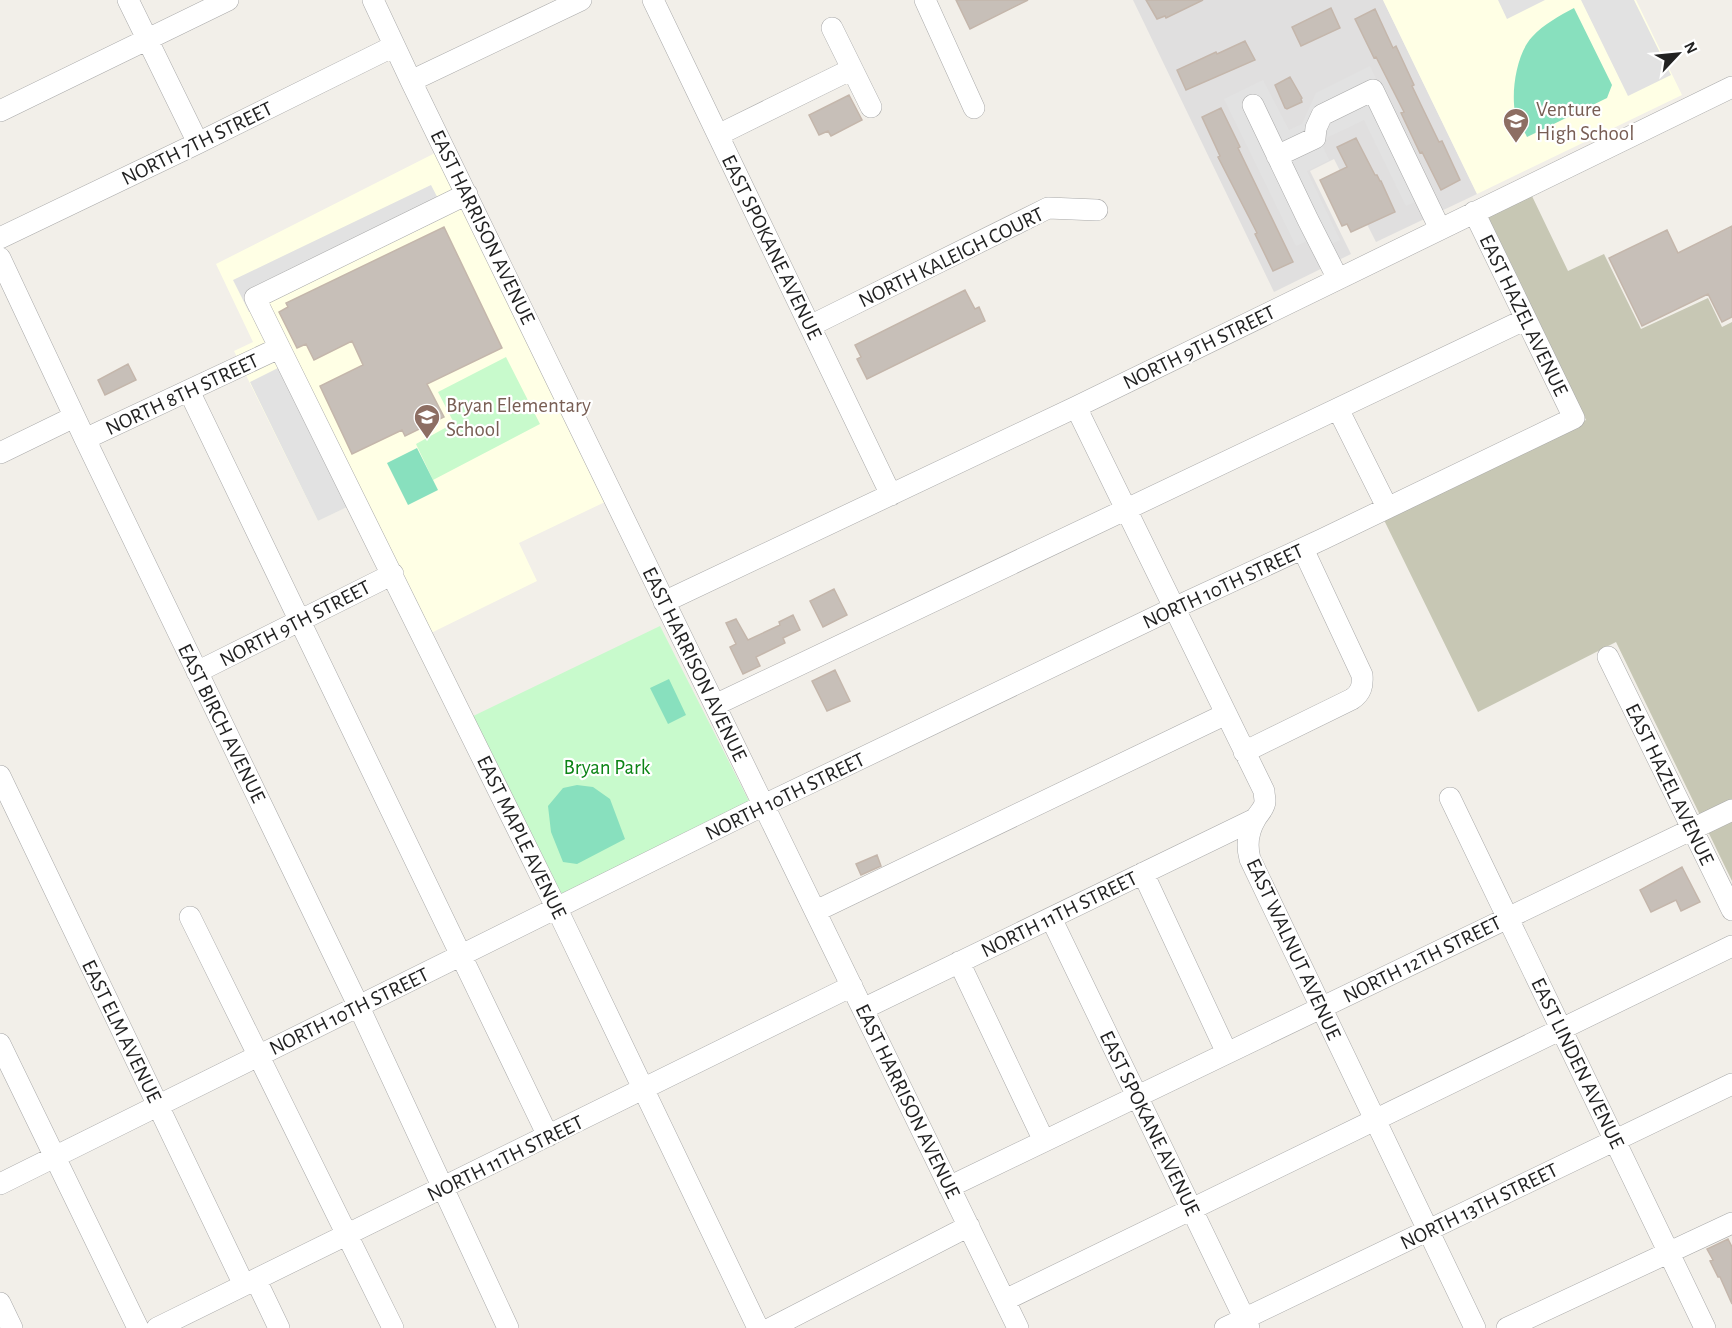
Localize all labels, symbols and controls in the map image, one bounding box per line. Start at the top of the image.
north arrow [1648,24,1708,84]
text: N [1681,39,1700,56]
street label: NORTH 7TH STREET [118,98,276,189]
place label: Venture High School [1536,99,1634,144]
school or university icon: Venture High School [1501,106,1531,144]
street label: EAST HARRISON AVENUE [426,127,539,328]
street label: EAST SPOKANE AVENUE [718,152,825,343]
street label: NORTH KALEIGH COURT [855,204,1047,311]
street label: EAST HAZEL AVENUE [1475,231,1572,399]
street label: NORTH 9TH STREET [1120,302,1279,393]
street label: NORTH 8TH STREET [102,350,262,439]
place label: Bryan Elementary School [446,395,591,440]
school or university icon: Bryan Elementary School [412,402,442,440]
street label: NORTH 10TH STREET [1140,540,1307,633]
street label: EAST HARRISON AVENUE [638,564,751,765]
street label: NORTH 9TH STREET [216,576,374,671]
street label: EAST BIRCH AVENUE [174,640,269,806]
street label: EAST HAZEL AVENUE [1621,700,1718,868]
street label: NORTH 10TH STREET [702,749,868,844]
street label: EAST MAPLE AVENUE [473,752,570,922]
park label: Bryan Park [564,757,651,778]
street label: EAST WALNUT AVENUE [1242,855,1345,1043]
street label: NORTH 11TH STREET [978,868,1141,961]
street label: NORTH 12TH STREET [1340,912,1505,1007]
street label: EAST ELM AVENUE [78,957,165,1106]
street label: NORTH 10TH STREET [266,964,432,1059]
street label: EAST LINDEN AVENUE [1527,975,1628,1152]
street label: EAST HARRISON AVENUE [851,1001,964,1202]
street label: EAST SPOKANE AVENUE [1096,1028,1203,1219]
street label: NORTH 11TH STREET [424,1112,587,1205]
street label: NORTH 13TH STREET [1397,1159,1561,1254]

